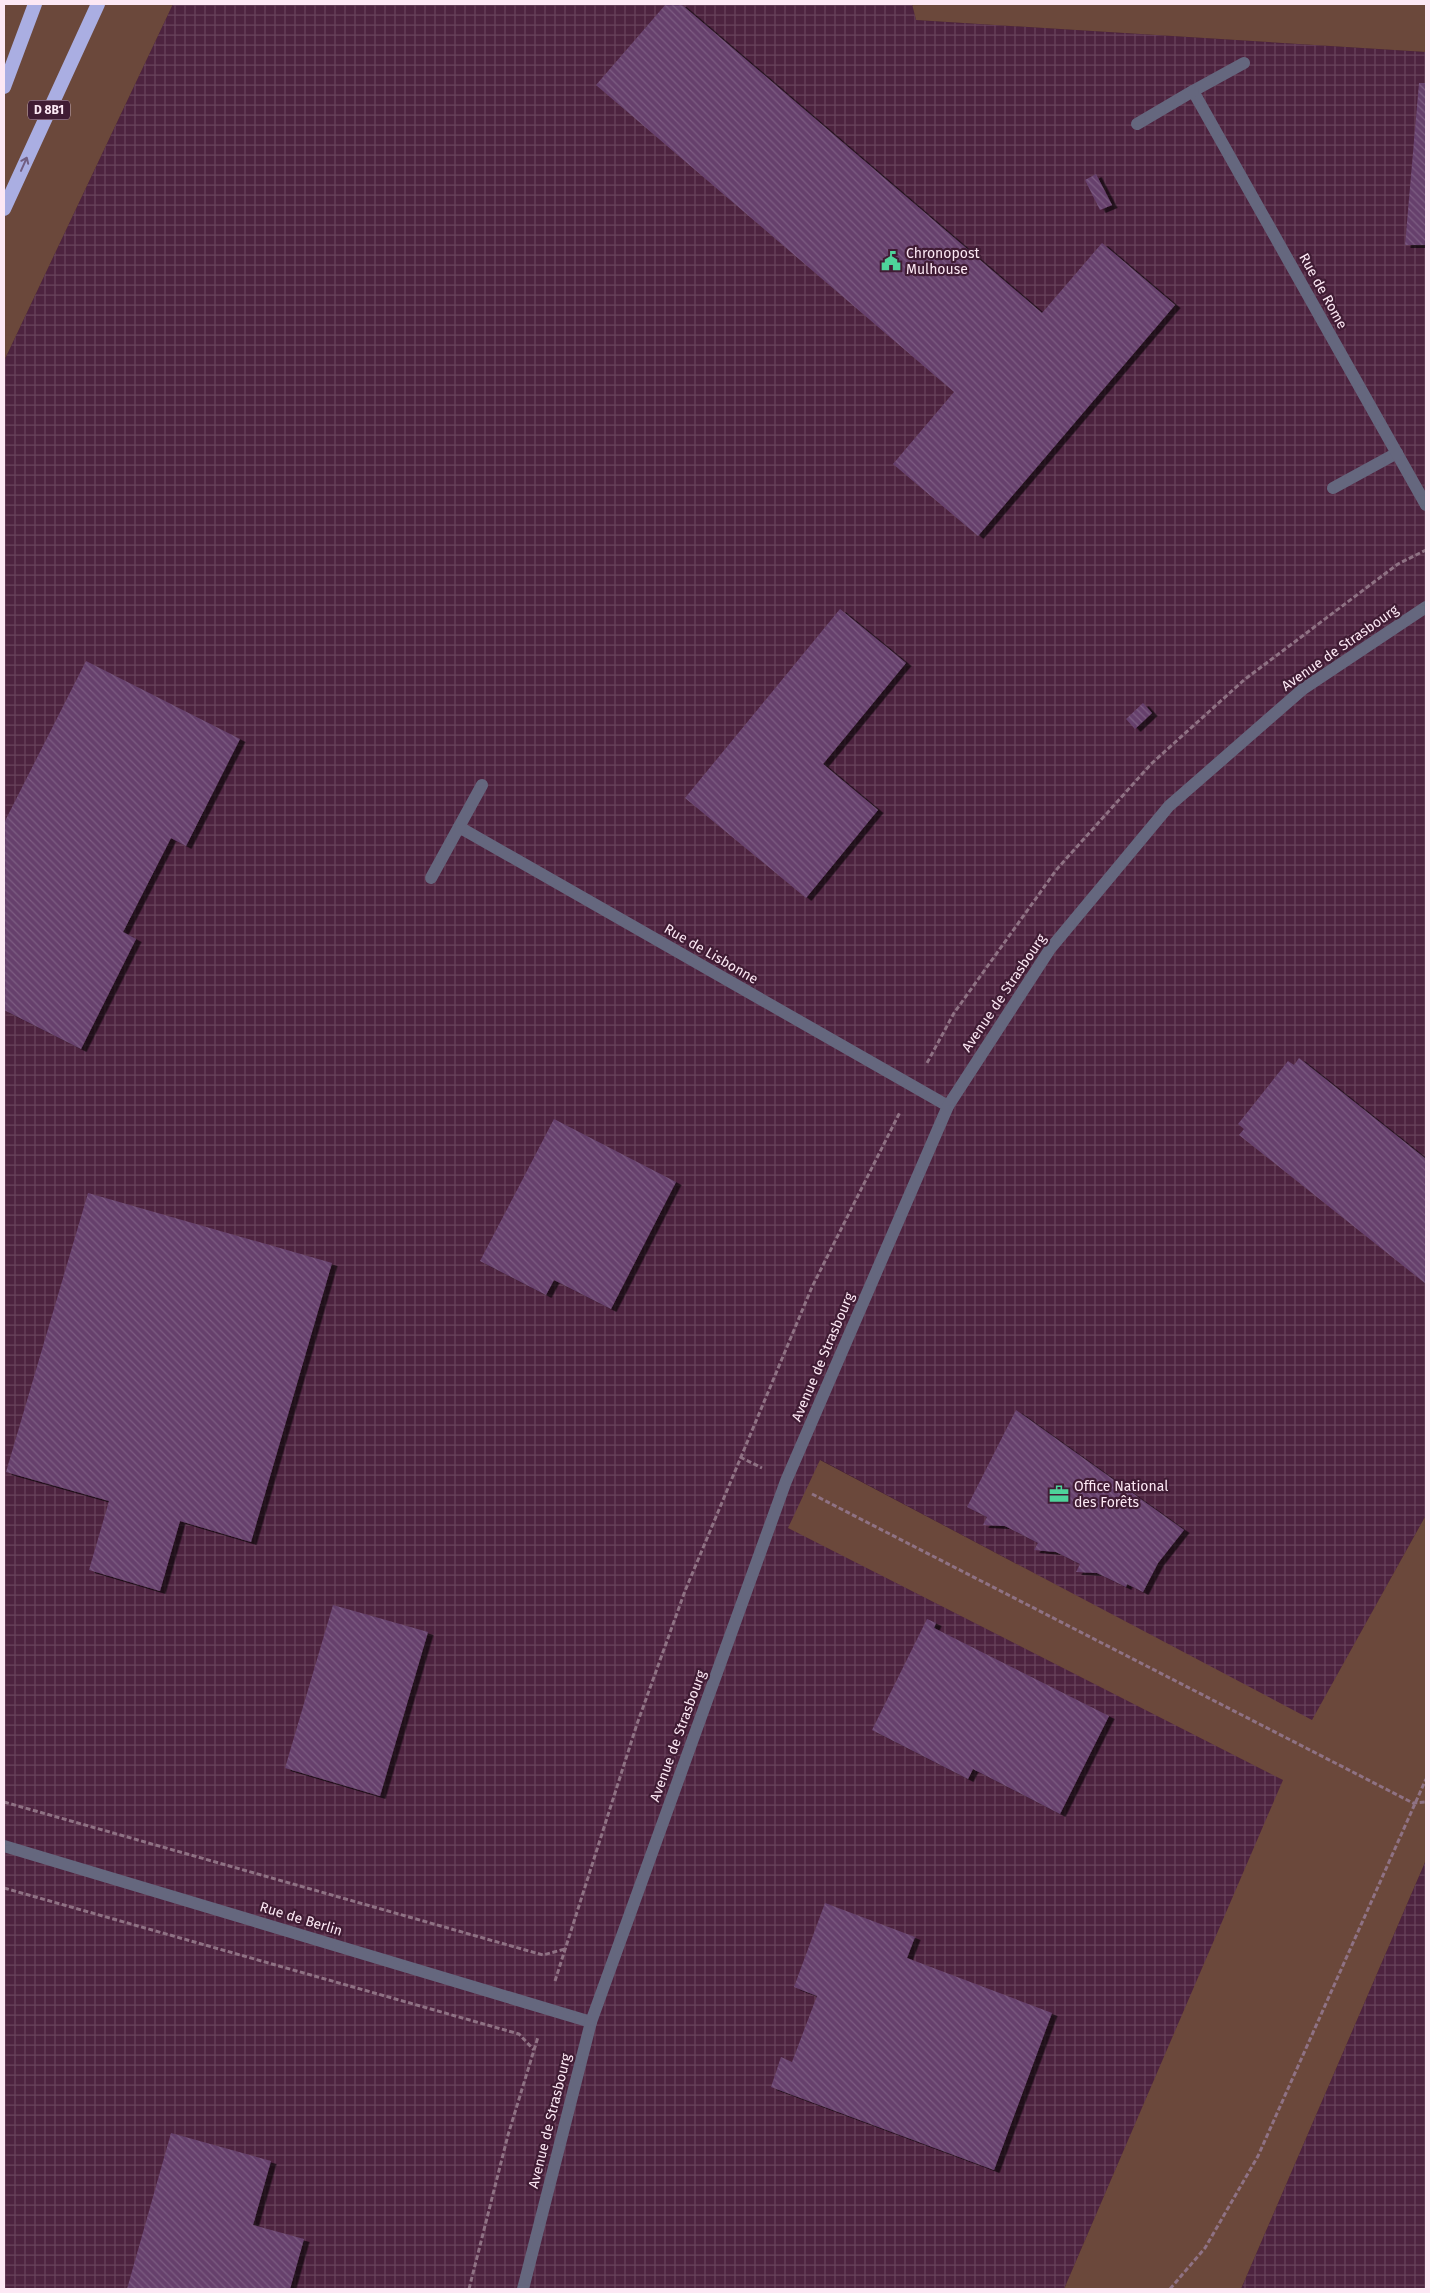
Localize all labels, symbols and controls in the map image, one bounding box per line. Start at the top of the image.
road number: D 8B1 [28,100,70,120]
one-way arrow [20,157,29,172]
place label: Chronopost Mulhouse [906,245,980,278]
public building icon: Chronopost Mulhouse [880,250,902,272]
street label: Rue de Rome [1295,250,1351,332]
street label: Avenue de Strasbourg [1278,601,1402,695]
street label: Rue de Lisbonne [661,920,761,988]
street label: Avenue de Strasbourg [958,930,1050,1055]
street label: Avenue de Strasbourg [788,1289,858,1424]
place label: Office National des Forêts [1074,1478,1168,1511]
office icon: Office National des Forêts [1048,1483,1070,1505]
street label: Avenue de Strasbourg [646,1667,710,1804]
street label: Rue de Berlin [258,1898,344,1940]
street label: Avenue de Strasbourg [525,2051,575,2190]

